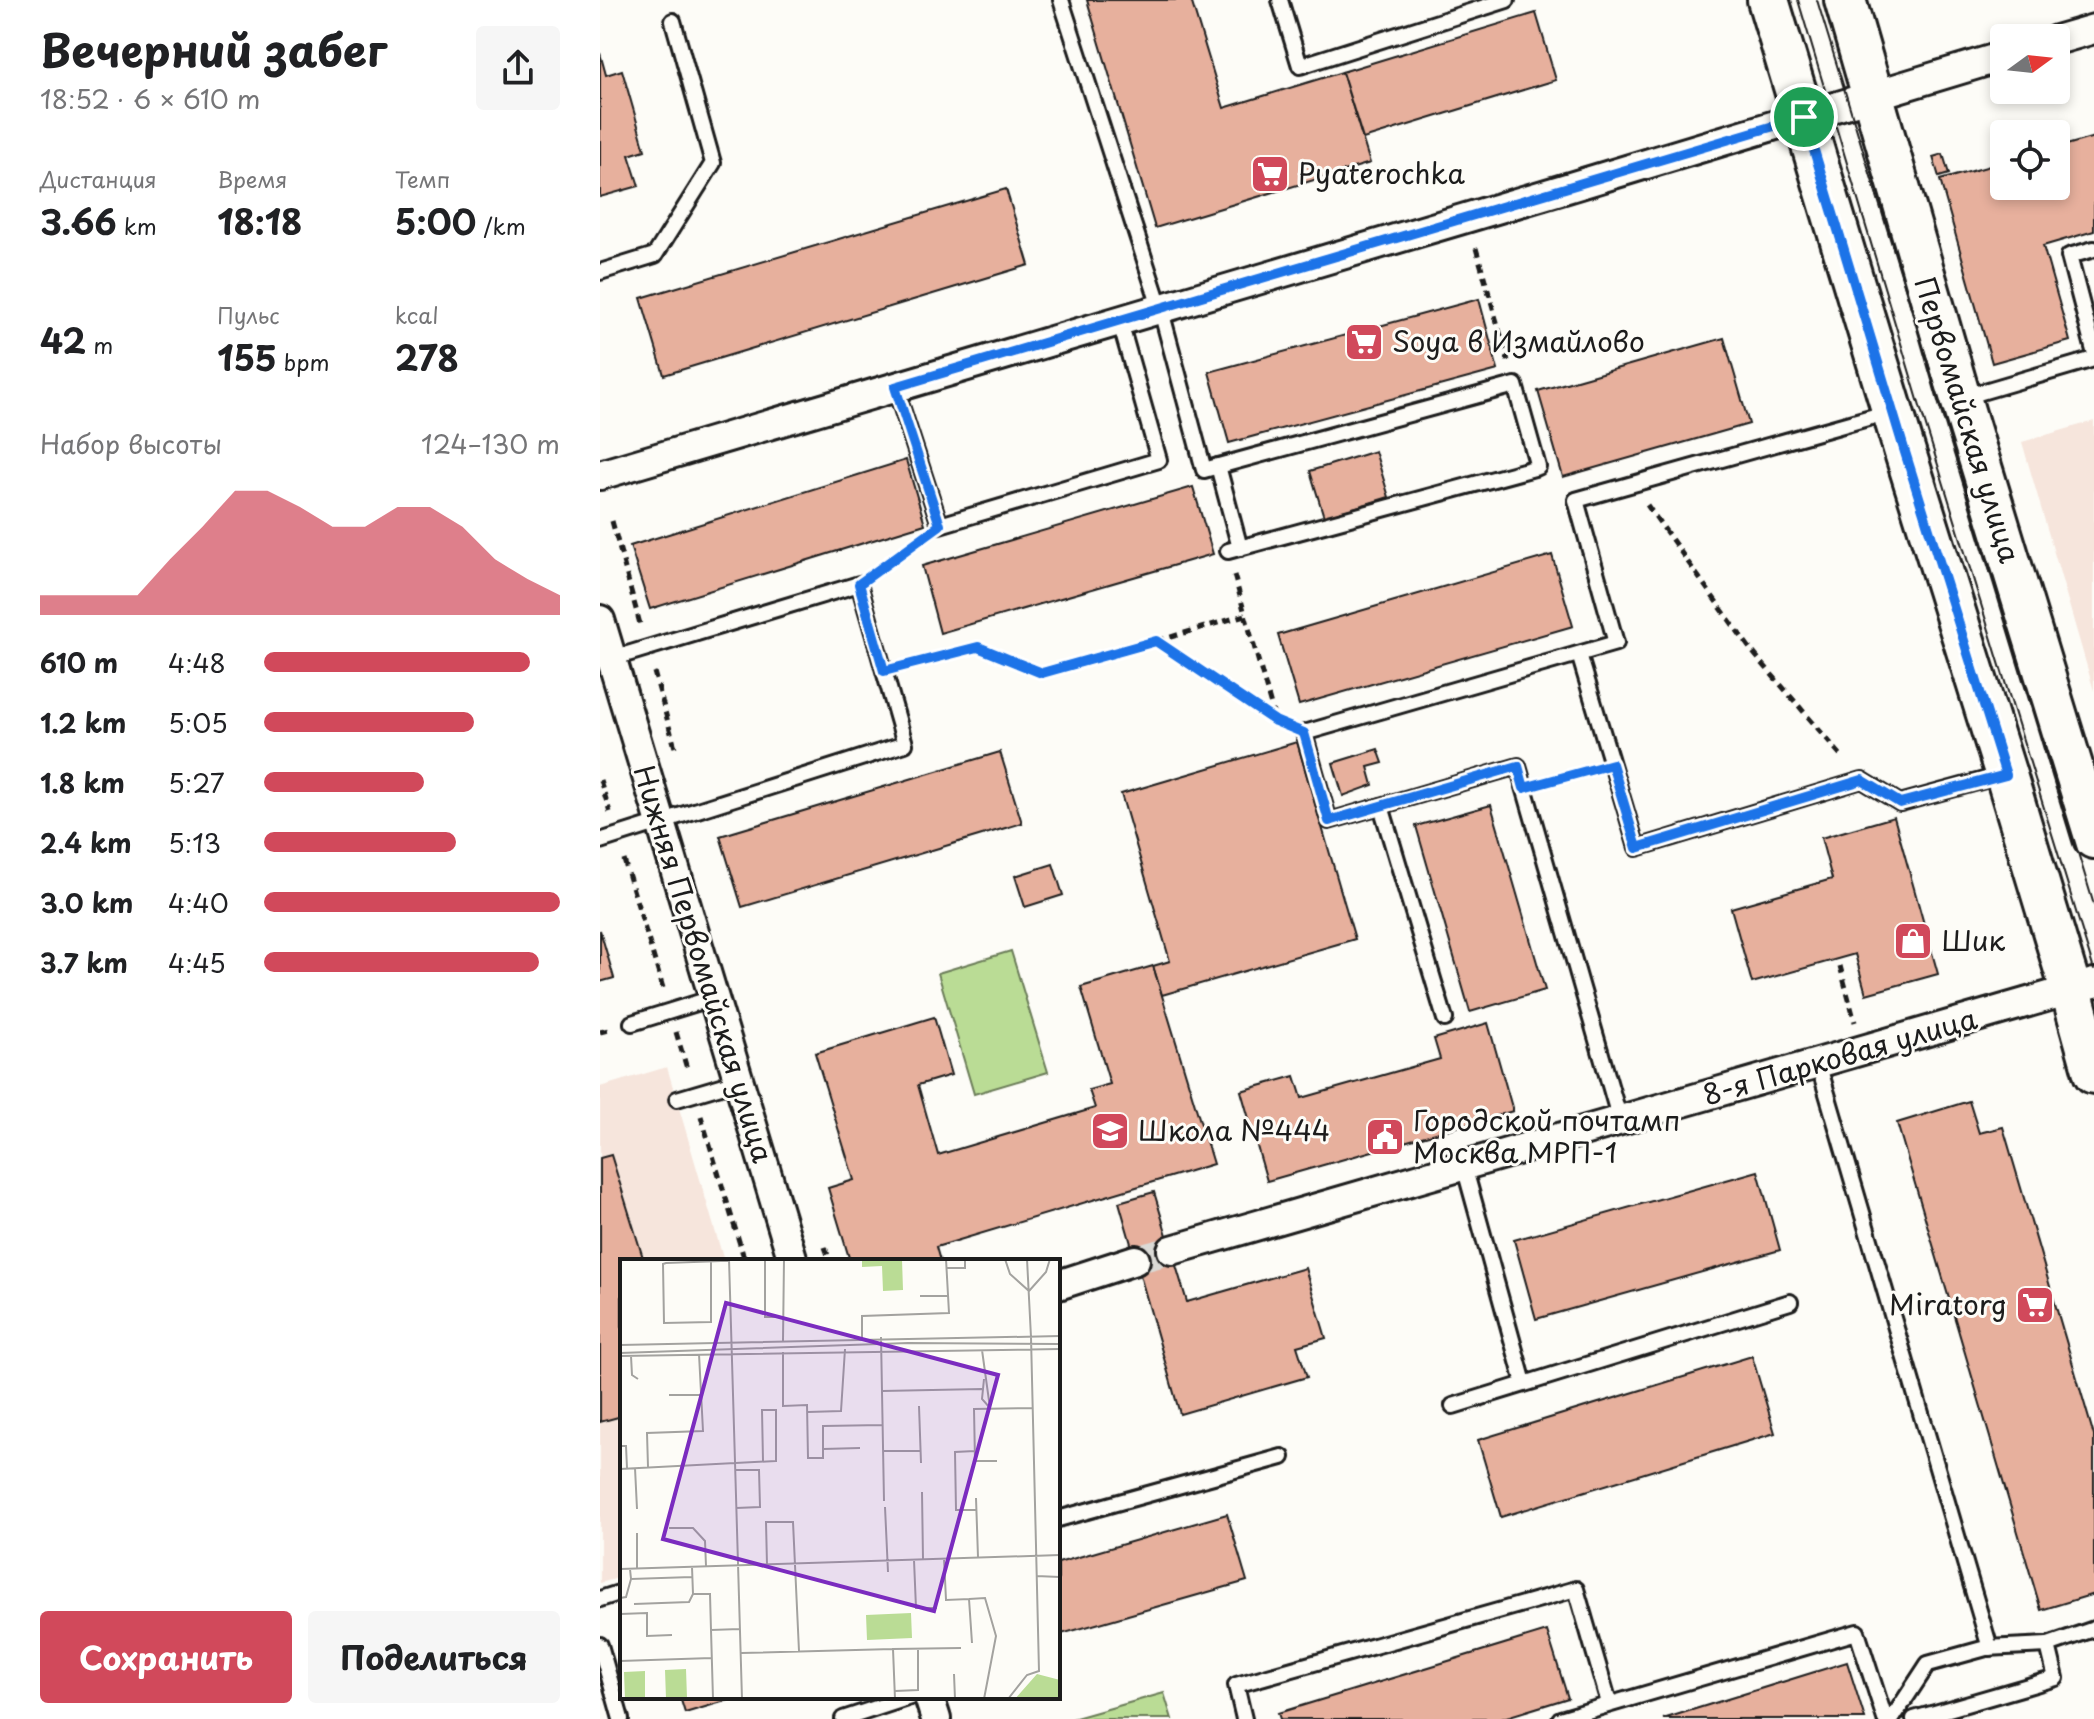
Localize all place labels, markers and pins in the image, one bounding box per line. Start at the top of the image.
pin [1770,83,1838,151]
place label: Pyaterochka [1298,151,1466,194]
supermarket icon: Pyaterochka [1249,153,1291,195]
place label: Soya в Измайлово [1392,319,1645,362]
supermarket icon: Soya в Измайлово [1343,321,1385,363]
place label: Шик [1941,918,2006,961]
shop icon: Шик [1892,920,1934,962]
place label: Городской почтамп Москва МРП-1 [1413,1098,1680,1173]
place label: Школа №444 [1138,1108,1330,1151]
school or university icon: Школа №444 [1089,1110,1131,1152]
public building icon: Городской почтамп Москва МРП-1 [1364,1116,1406,1158]
place label: Miratorg [1889,1282,2007,1325]
supermarket icon: Miratorg [2014,1284,2056,1326]

